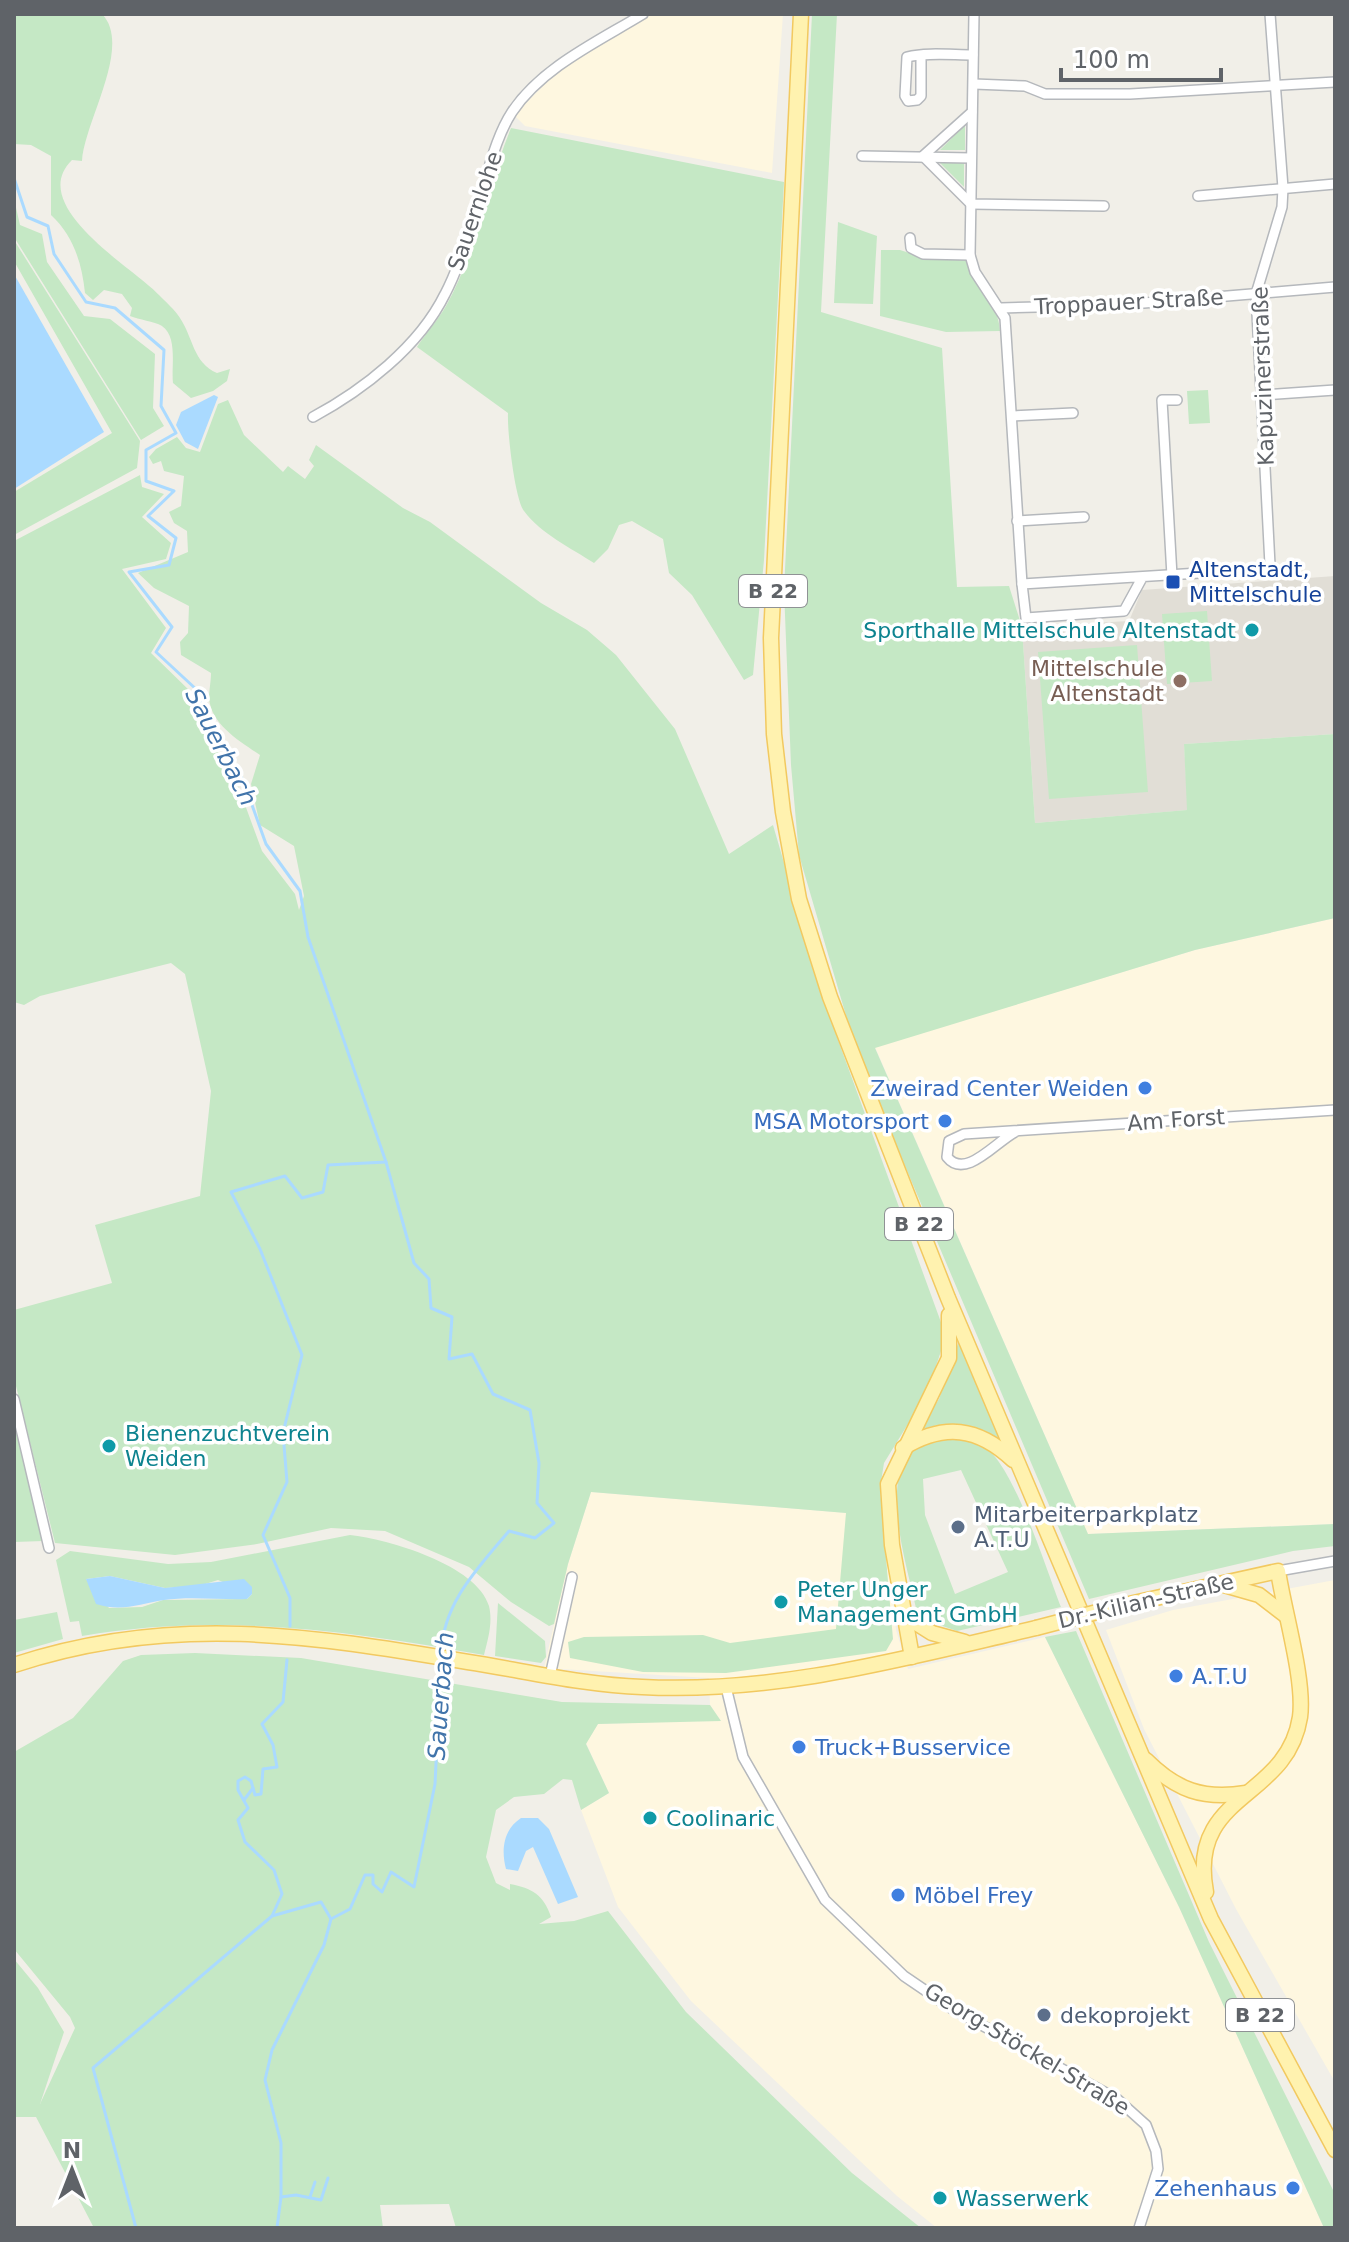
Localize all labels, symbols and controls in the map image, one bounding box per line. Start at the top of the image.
scale bar [1061,32,1221,82]
text: 100 m [1073,46,1150,74]
street label: Sauernlohe [443,148,507,274]
street label: Troppauer Straße [1033,285,1224,319]
street label: Kapuzinerstraße [1247,286,1279,466]
place label: Altenstadt, Mittelschule [1189,557,1322,607]
marker: Altenstadt, Mittelschule [1164,573,1182,591]
road number: B 22 [739,575,807,607]
place label: Sporthalle Mittelschule Altenstadt [863,618,1236,643]
marker: Sporthalle Mittelschule Altenstadt [1243,621,1261,639]
place label: Mittelschule Altenstadt [1031,656,1164,706]
marker: Mittelschule Altenstadt [1171,672,1189,690]
water label: Sauerbach [179,684,263,810]
place label: Zweirad Center Weiden [870,1076,1129,1101]
marker: Zweirad Center Weiden [1136,1079,1154,1097]
street label: Am Forst [1126,1104,1226,1136]
place label: MSA Motorsport [753,1109,929,1134]
marker: MSA Motorsport [936,1112,954,1130]
road number: B 22 [885,1208,953,1240]
place label: Bienenzuchtverein Weiden [125,1421,330,1471]
marker: Bienenzuchtverein Weiden [100,1437,118,1455]
place label: Mitarbeiterparkplatz A.T.U [974,1502,1198,1552]
marker: Mitarbeiterparkplatz A.T.U [949,1518,967,1536]
street label: Dr.-Kilian-Straße [1056,1569,1236,1633]
place label: Peter Unger Management GmbH [797,1577,1018,1627]
marker: Peter Unger Management GmbH [772,1593,790,1611]
water label: Sauerbach [423,1631,459,1761]
place label: A.T.U [1192,1664,1248,1689]
marker: A.T.U [1167,1667,1185,1685]
place label: Truck+Busservice [814,1735,1011,1760]
marker: Truck+Busservice [790,1738,808,1756]
place label: Coolinaric [666,1806,775,1831]
marker: Coolinaric [641,1809,659,1827]
place label: Möbel Frey [914,1883,1033,1908]
marker: Möbel Frey [889,1886,907,1904]
street label: Georg-Stöckel-Straße [920,1978,1134,2120]
road number: B 22 [1226,1999,1294,2031]
place label: dekoprojekt [1060,2003,1190,2028]
marker: dekoprojekt [1035,2006,1053,2024]
north arrow [32,2130,112,2210]
text: N [63,2138,81,2163]
place label: Zehenhaus [1154,2176,1277,2201]
marker: Zehenhaus [1284,2179,1302,2197]
place label: Wasserwerk [956,2186,1089,2211]
marker: Wasserwerk [931,2189,949,2207]

